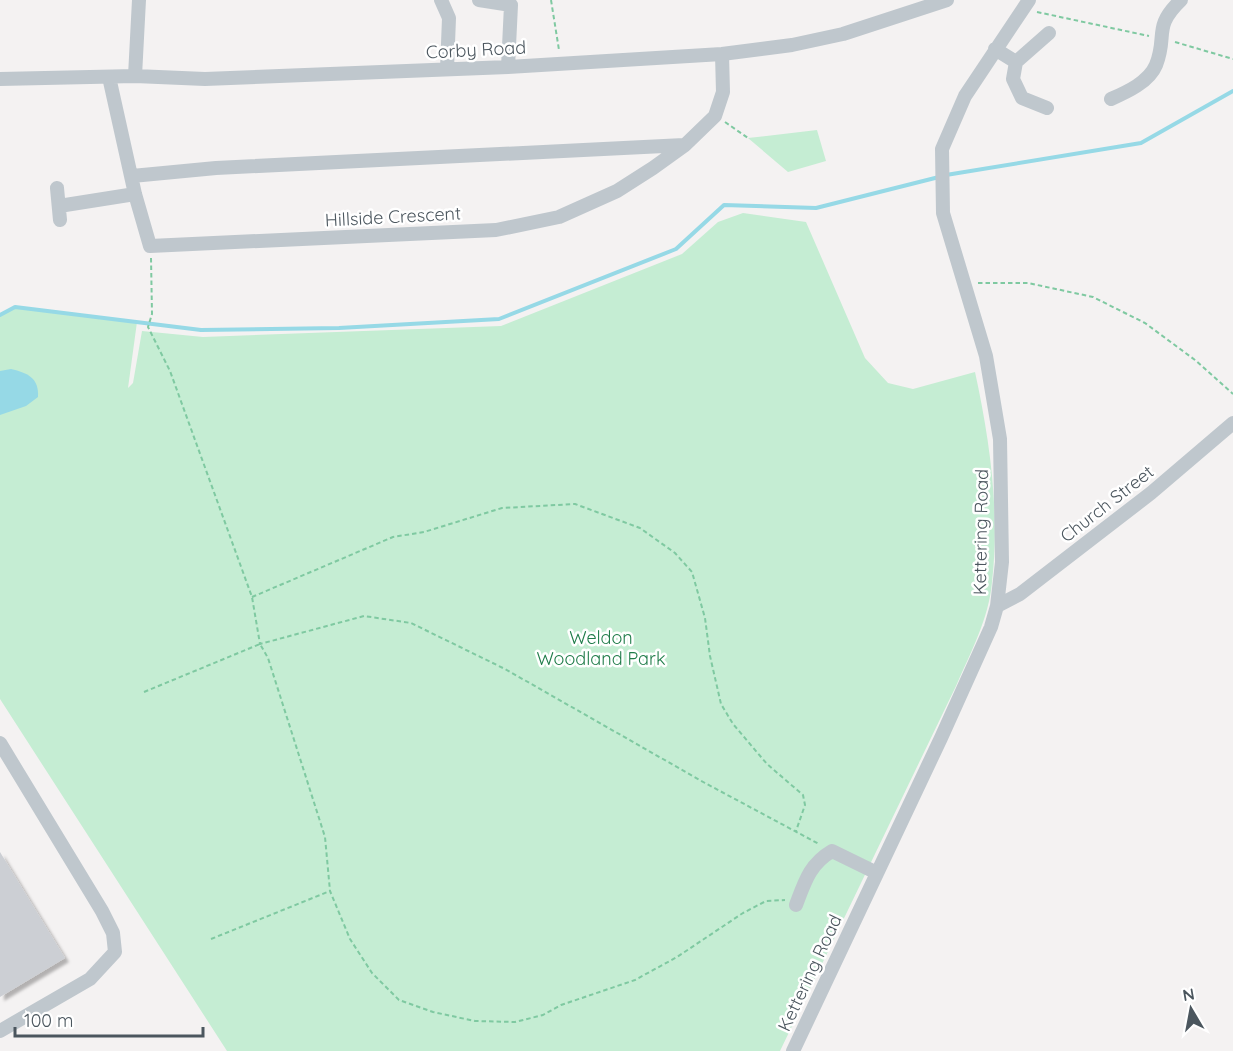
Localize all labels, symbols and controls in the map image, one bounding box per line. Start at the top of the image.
street label: Corby Road [425,35,527,64]
street label: Hillside Crescent [324,201,462,232]
street label: Church Street [1055,460,1158,547]
street label: Kettering Road [968,469,993,595]
park label: Weldon Woodland Park [536,626,666,670]
street label: Kettering Road [772,911,847,1035]
north arrow [1161,979,1221,1039]
text: N [1181,983,1196,1005]
scale bar [15,1000,202,1038]
text: 100 m [24,1009,73,1032]

